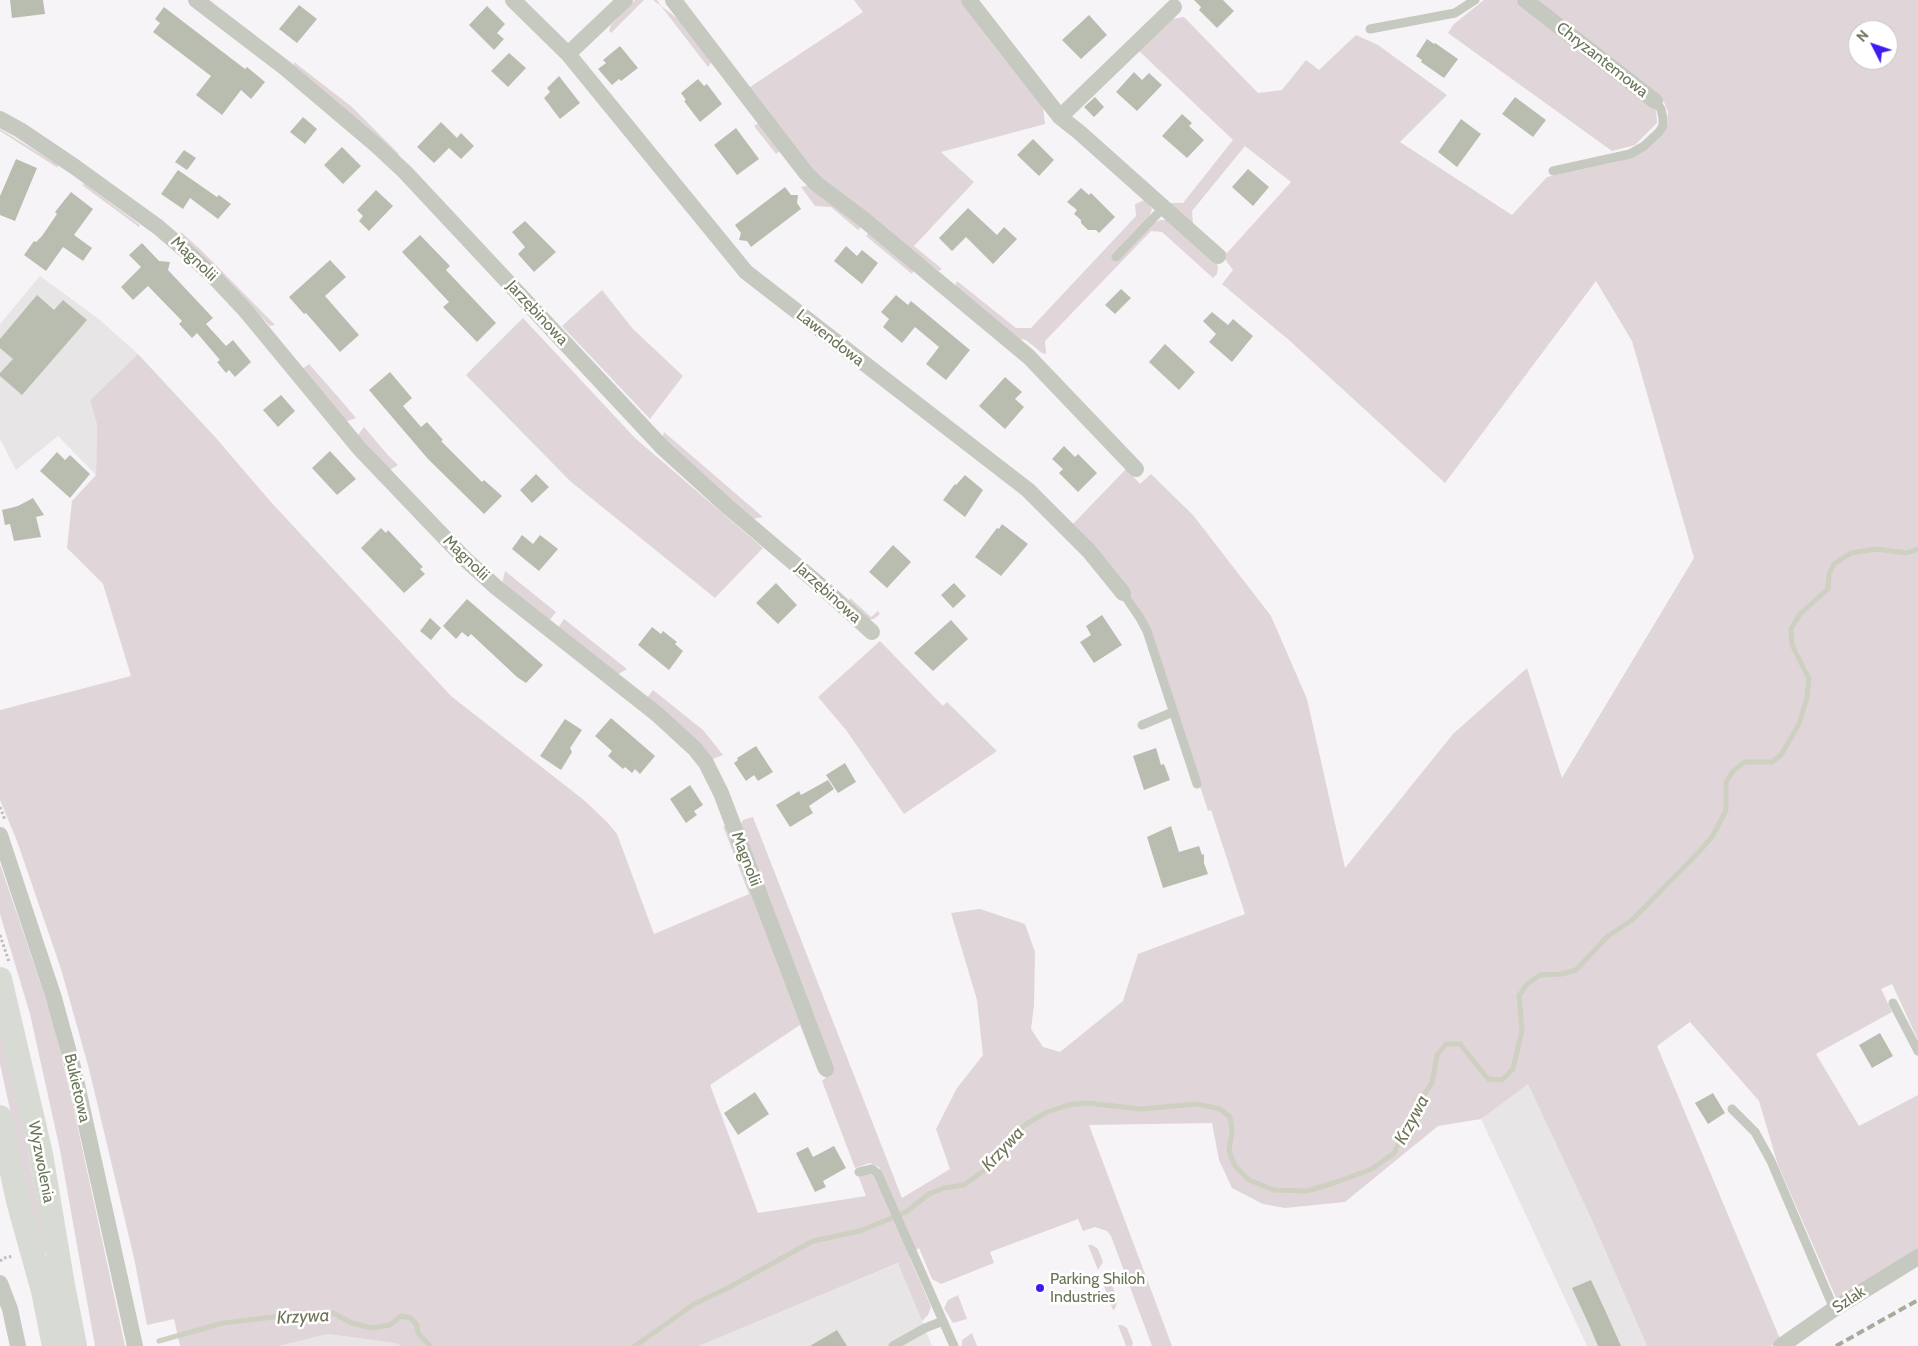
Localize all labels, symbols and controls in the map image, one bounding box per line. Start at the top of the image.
street label: Chryzantemowa [1552,18,1652,102]
north arrow [1848,20,1898,70]
text: N [1852,26,1872,45]
street label: Magnolii [167,233,221,285]
street label: Jarzębinowa [502,277,572,349]
street label: Lawendowa [792,306,868,370]
street label: Magnolii [439,531,493,585]
street label: Jarzębinowa [791,559,865,627]
street label: Magnolii [727,829,765,889]
street label: Bukietowa [60,1052,94,1124]
water label: Krzywa [1390,1092,1434,1148]
street label: Wyzwolenia [24,1120,58,1204]
water label: Krzywa [977,1122,1029,1176]
place label: Parking Shiloh Industries [1050,1269,1145,1307]
marker: Parking Shiloh Industries [1034,1282,1046,1294]
street label: Szlak [1829,1282,1869,1318]
water label: Krzywa [276,1305,330,1329]

